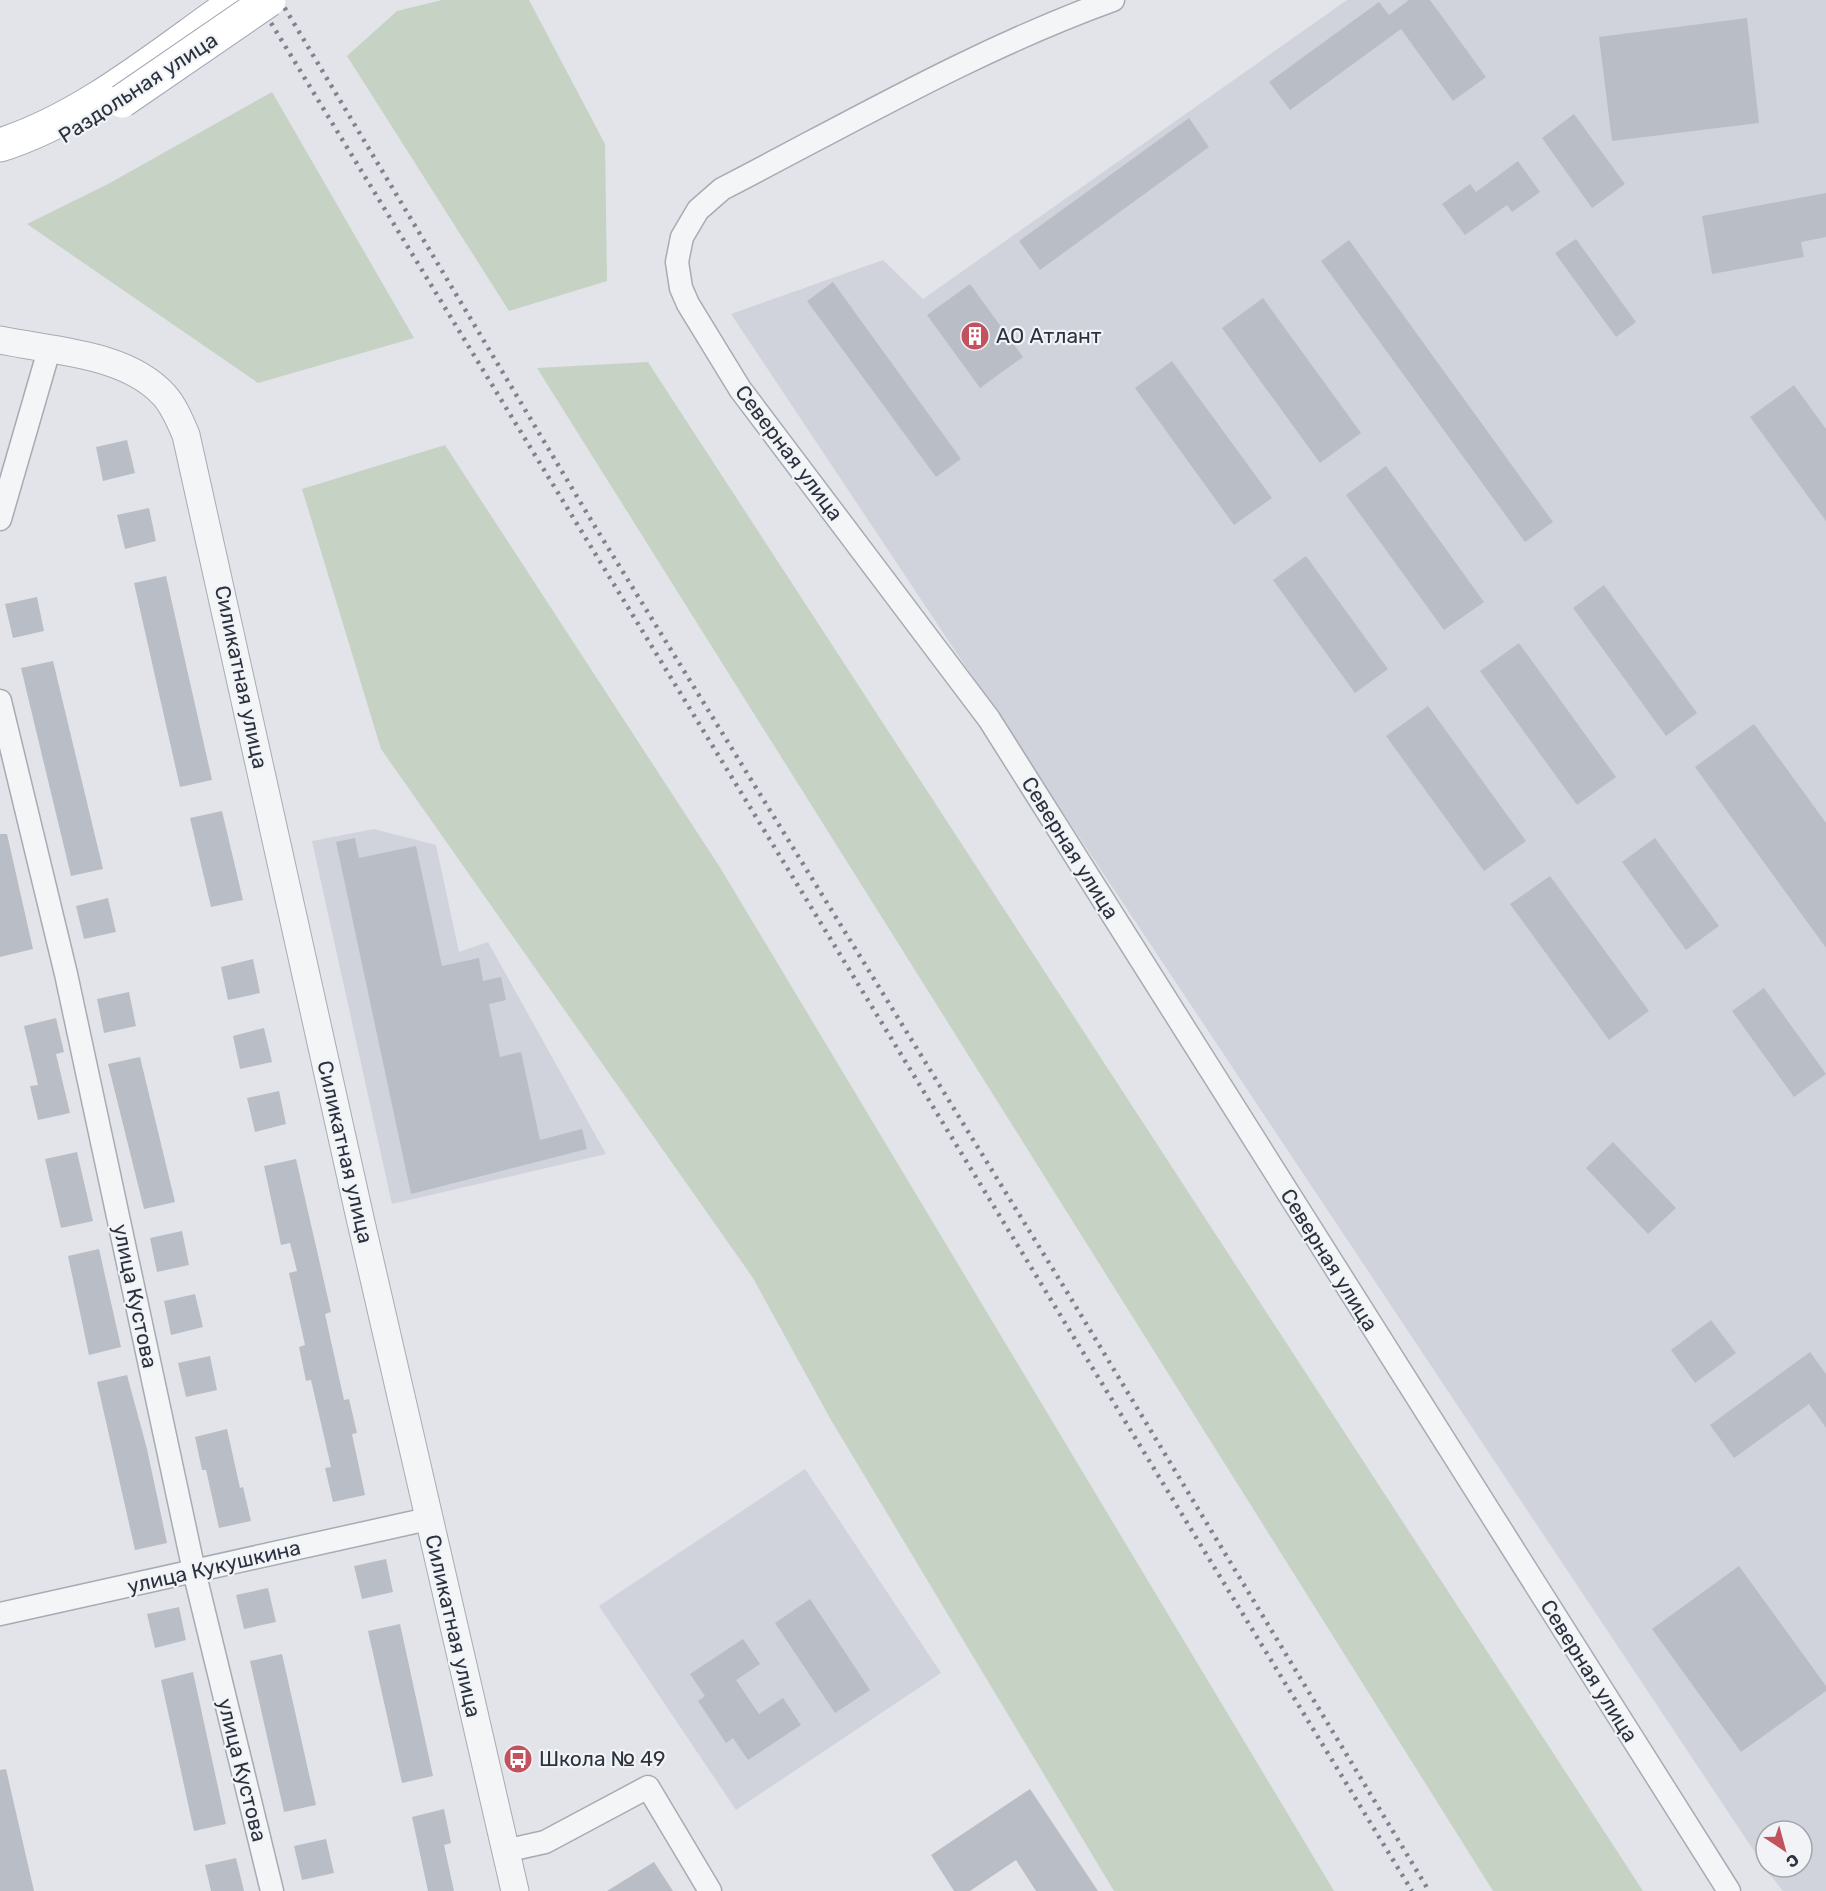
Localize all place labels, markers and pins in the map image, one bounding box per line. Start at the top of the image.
building icon: АО Атлант [959,320,991,352]
place label: АО Атлант [996,323,1102,348]
bus stop icon: Школа № 49 [502,1743,534,1775]
place label: Школа № 49 [539,1746,665,1771]

